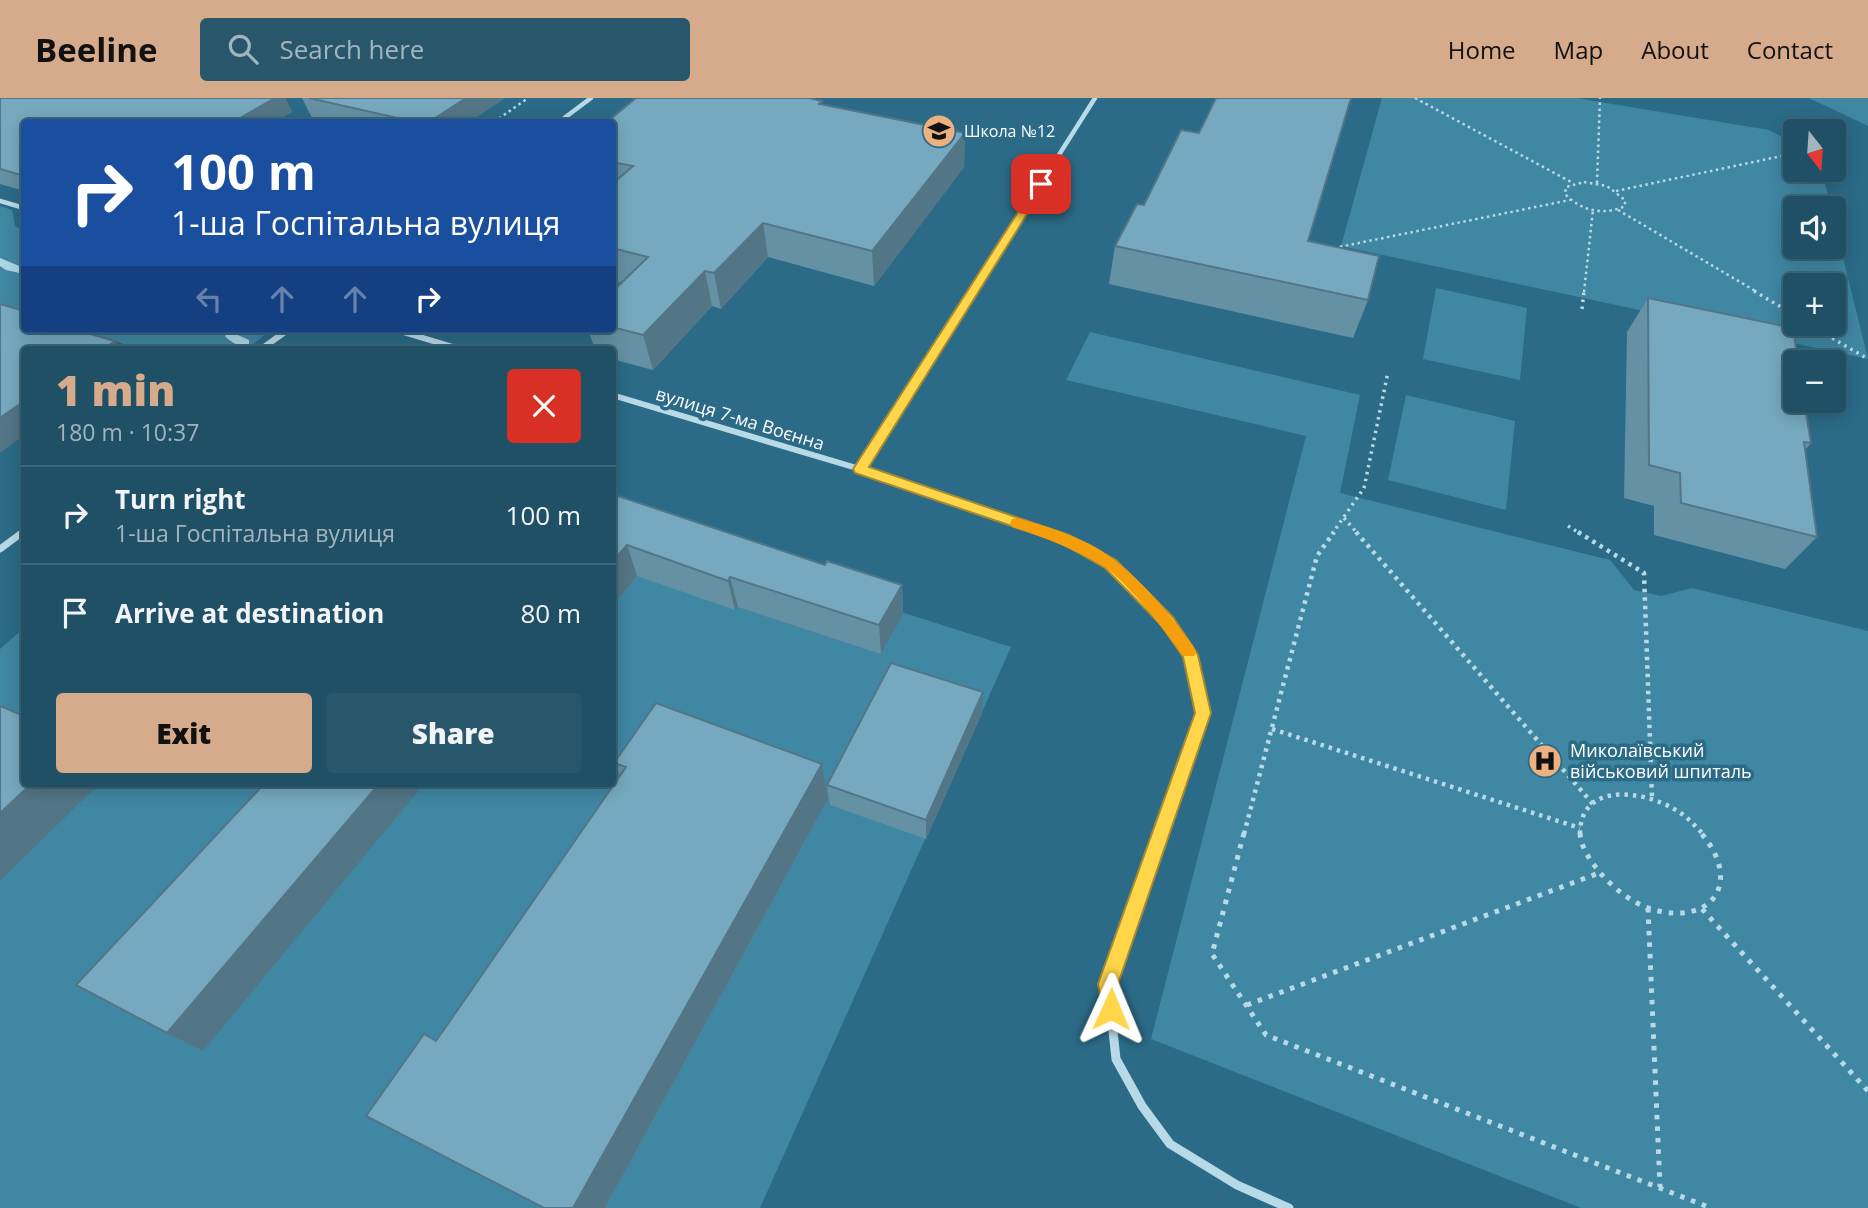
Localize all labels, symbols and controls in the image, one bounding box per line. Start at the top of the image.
search box [200,18,690,81]
text: Beeline [35,27,158,72]
icon: search [224,30,262,68]
text: Search here [280,31,424,67]
text: Home [1448,33,1516,66]
text: Map [1554,33,1603,66]
text: About [1641,33,1709,66]
text: Contact [1747,33,1833,66]
school or university icon: Школа №12 [920,112,958,150]
north arrow [1783,119,1846,182]
map controls [1783,119,1846,413]
place label: Школа №12 [964,120,1055,142]
text: 100 m [171,138,316,204]
icon: right [56,147,147,238]
pin [1011,154,1071,214]
icon: arrive [1022,165,1060,203]
button: sound [1783,196,1846,259]
text: 1-ша Госпітальна вулиця [171,201,560,244]
button: + [1783,273,1846,336]
icon: left [190,280,228,318]
icon: ahead [263,280,301,318]
icon: ahead [336,280,374,318]
icon: right [409,280,447,318]
button: − [1783,350,1846,413]
text: 1 min [56,361,175,418]
button: close [507,369,581,443]
street label: вулиця 7-ма Воєнна [653,381,828,455]
text: 180 m · 10:37 [56,416,199,448]
text: Turn right [115,481,246,517]
icon: right [56,496,94,534]
text: 100 m [506,497,581,533]
text: 1-ша Госпітальна вулиця [115,517,395,549]
icon: arrive [56,594,94,632]
text: Arrive at destination [115,595,384,631]
text: 80 m [520,595,581,631]
button: Exit [56,693,312,773]
button: Share [326,693,581,773]
place label: Миколаївський військовий шпиталь [1570,738,1752,783]
hospital icon: Миколаївський військовий шпиталь [1526,742,1564,780]
position arrow [1074,972,1148,1046]

